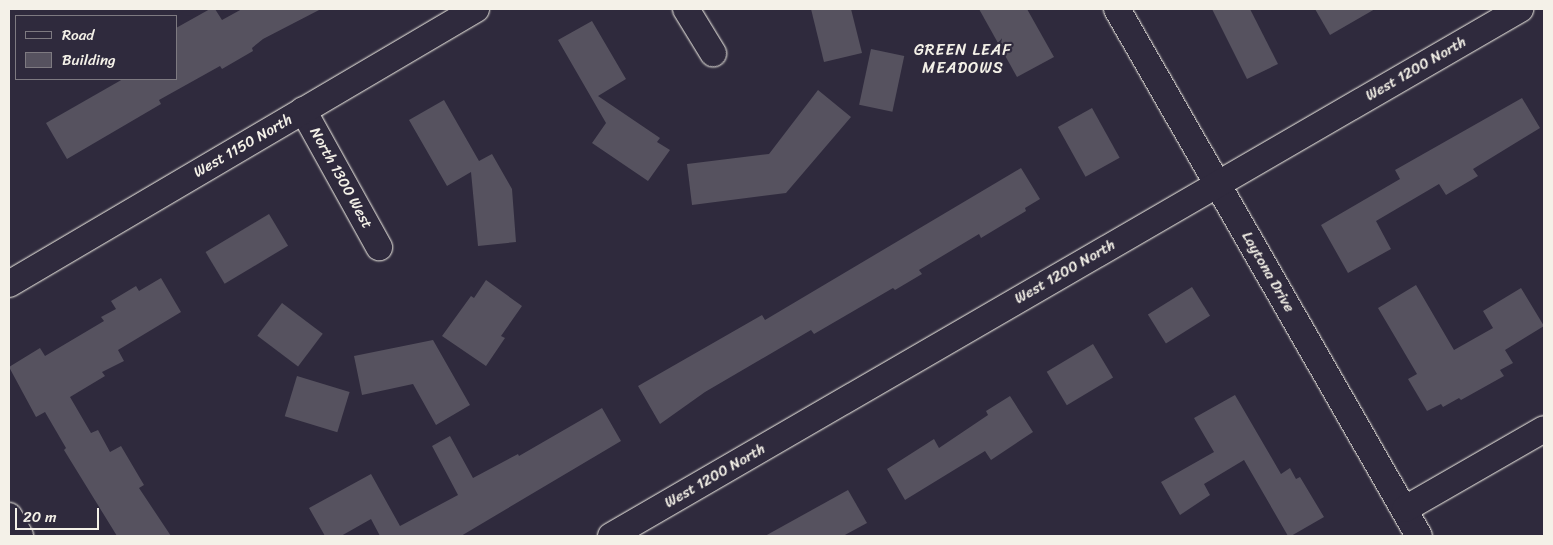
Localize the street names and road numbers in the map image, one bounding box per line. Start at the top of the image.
street label: West 1200 North [1363,33,1469,105]
street label: West 1150 North [191,111,295,181]
street label: North 1300 West [306,124,376,232]
street label: Laytona Drive [1238,229,1298,315]
street label: West 1200 North [1012,236,1118,308]
street label: West 1200 North [662,440,768,512]

